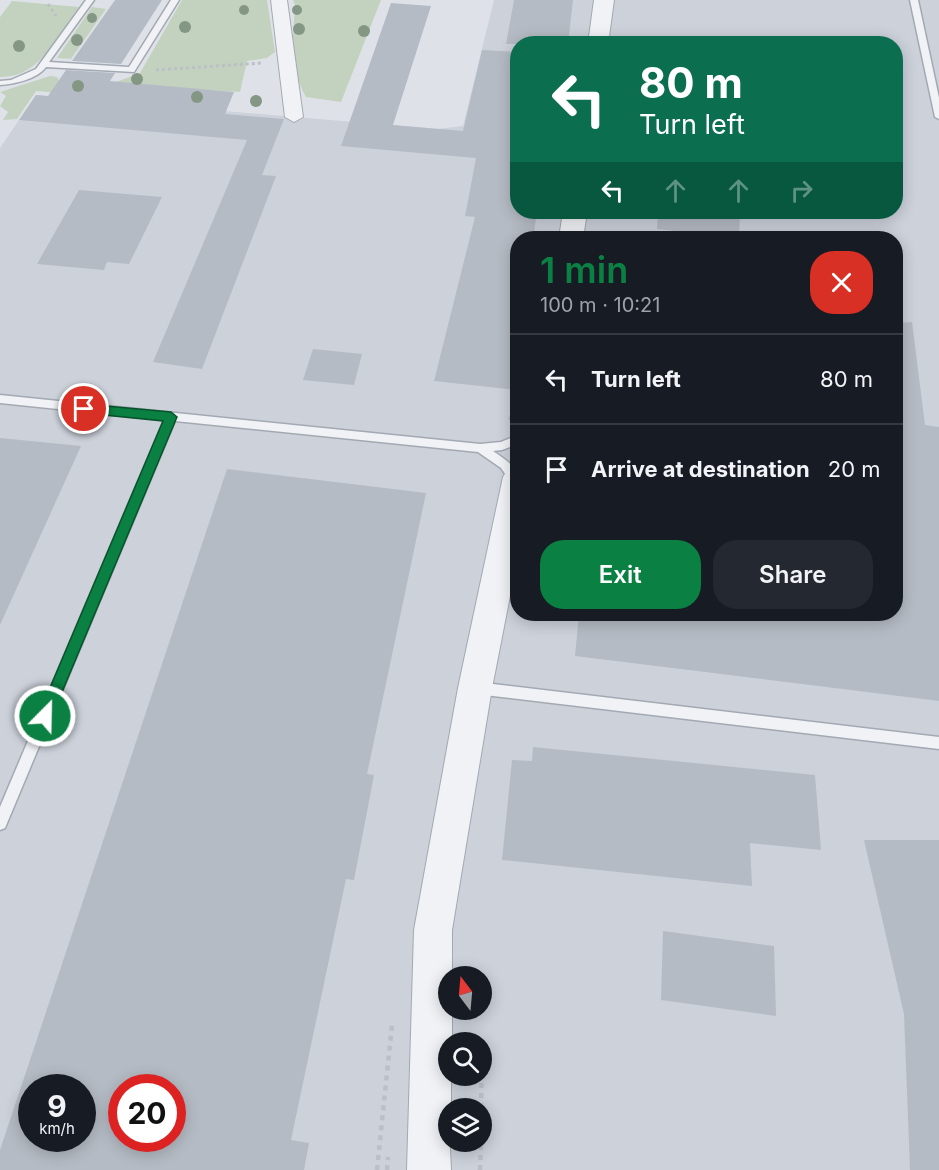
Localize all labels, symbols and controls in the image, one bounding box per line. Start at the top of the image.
text: 80 m [639,57,743,108]
icon: left [540,60,618,138]
text: Turn left [639,108,745,141]
icon: left [596,174,629,207]
icon: ahead [659,174,692,207]
icon: ahead [722,174,755,207]
icon: right [785,174,818,207]
text: 1 min [540,248,628,292]
button: close [810,251,873,314]
text: 100 m · 10:21 [540,293,660,317]
icon: left [540,363,573,396]
text: Turn left [591,366,681,392]
text: 80 m [820,366,873,392]
pin [58,383,109,434]
icon: arrive [67,392,100,425]
icon: arrive [540,453,573,486]
text: Arrive at destination [591,456,810,482]
text: 20 m [828,456,881,482]
button: Exit [540,540,701,609]
button: Share [713,540,873,609]
position arrow [13,684,77,748]
north arrow [438,966,492,1020]
map controls [438,966,492,1152]
button: search [438,1032,492,1086]
speed limit sign: 20 [108,1074,186,1152]
text: 9 [47,1088,67,1124]
button: layers [438,1098,492,1152]
text: km/h [39,1119,75,1138]

